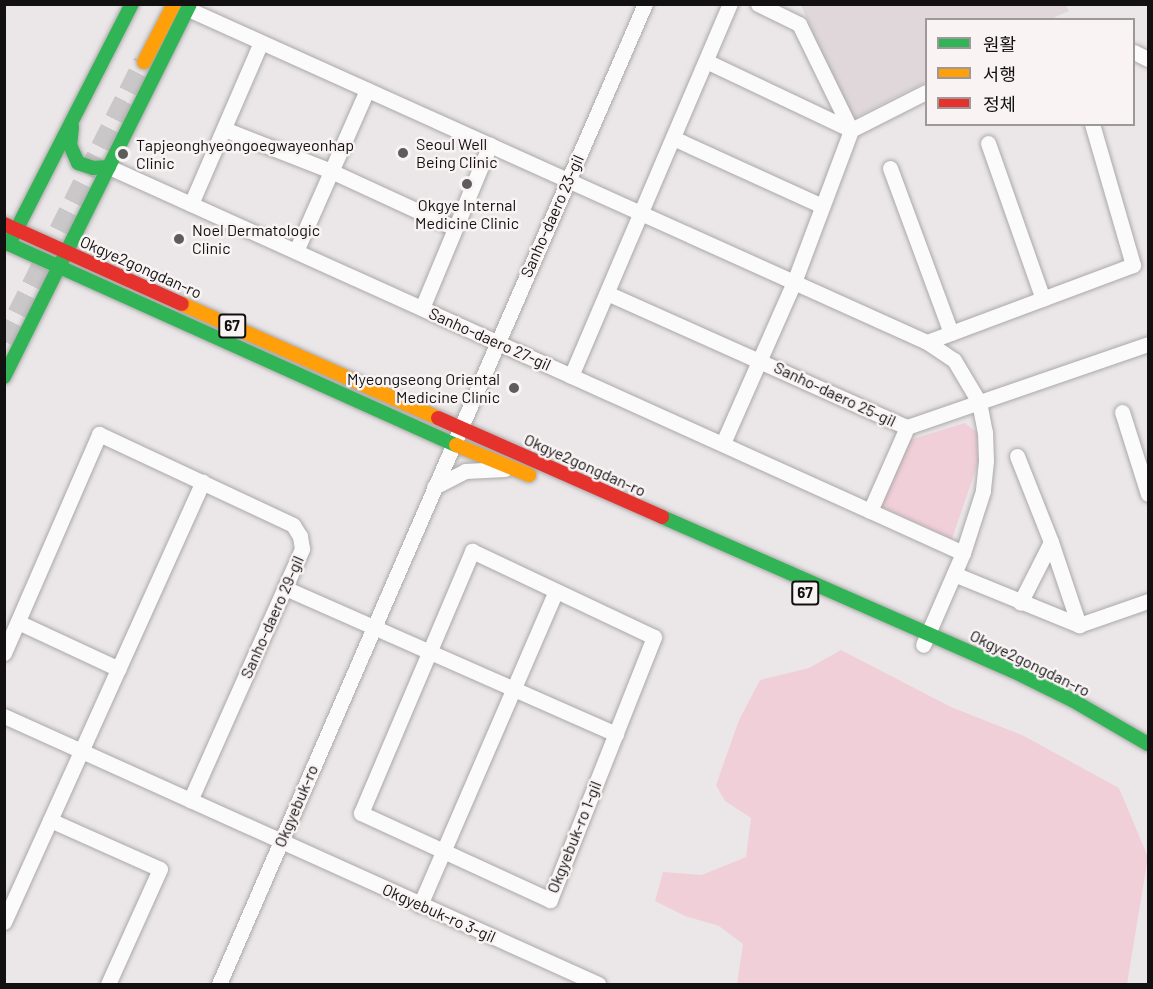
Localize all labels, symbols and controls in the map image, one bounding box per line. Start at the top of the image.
legend [925,18,1135,126]
text: 원활 [983,33,1016,55]
text: 서행 [983,63,1016,85]
text: 정체 [983,93,1016,115]
place label: Seoul Well Being Clinic [416,134,498,172]
place label: Tapjeonghyeongoegwayeonhap Clinic [136,135,354,173]
marker: Seoul Well Being Clinic [394,144,412,162]
marker: Tapjeonghyeongoegwayeonhap Clinic [114,145,132,163]
street label: Sanho-daero 23-gil [516,152,588,280]
marker: Okgye Internal Medicine Clinic [458,175,476,193]
place label: Okgye Internal Medicine Clinic [415,195,519,233]
place label: Noel Dermatologic Clinic [192,220,320,258]
marker: Noel Dermatologic Clinic [170,230,188,248]
street label: Okgye2gongdan-ro [77,232,205,302]
street label: Sanho-daero 27-gil [426,303,554,375]
road number: 67 [217,314,247,338]
street label: Sanho-daero 25-gil [771,357,899,431]
place label: Myeongseong Oriental Medicine Clinic [347,369,500,407]
marker: Myeongseong Oriental Medicine Clinic [505,379,523,397]
street label: Okgye2gongdan-ro [521,430,649,500]
street label: Sanho-daero 29-gil [236,553,308,681]
road number: 67 [790,581,820,605]
street label: Okgye2gongdan-ro [967,626,1093,700]
street label: Okgyebuk-ro [270,762,322,850]
street label: Okgyebuk-ro 1-gil [543,778,605,896]
street label: Okgyebuk-ro 3-gil [379,879,499,947]

